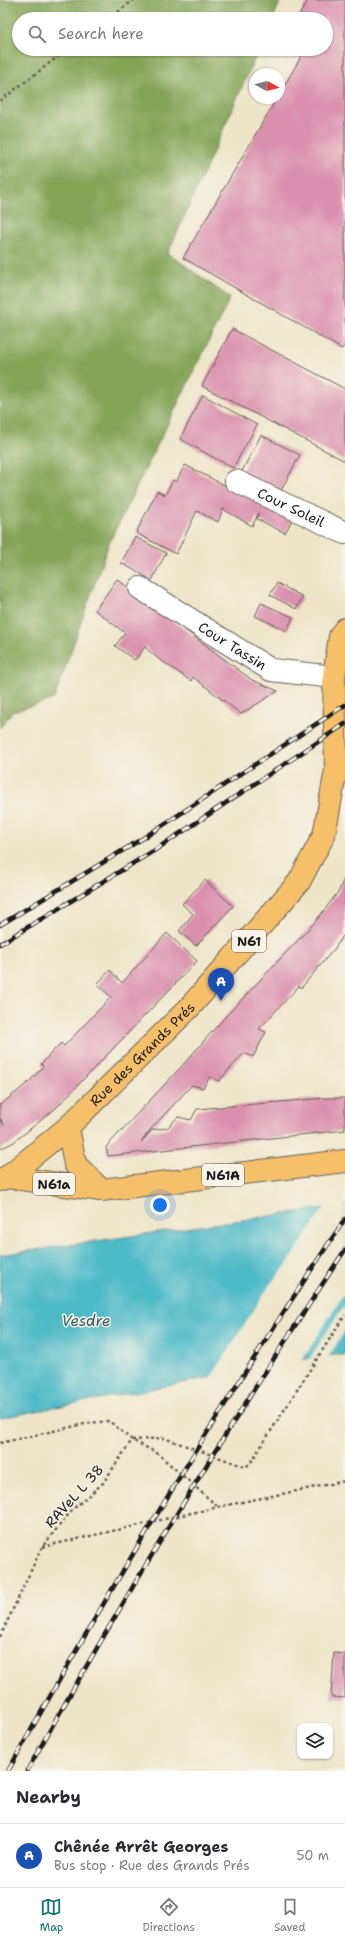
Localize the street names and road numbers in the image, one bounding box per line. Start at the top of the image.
street label: Cour Soleil [255,484,328,531]
street label: Cour Tassin [195,618,270,674]
road number: N61 [232,930,266,952]
street label: Rue des Grands Prés [86,998,199,1110]
road number: N61A [202,1164,244,1186]
road number: N61a [33,1173,75,1195]
street label: RAVeL L 38 [41,1461,107,1531]

